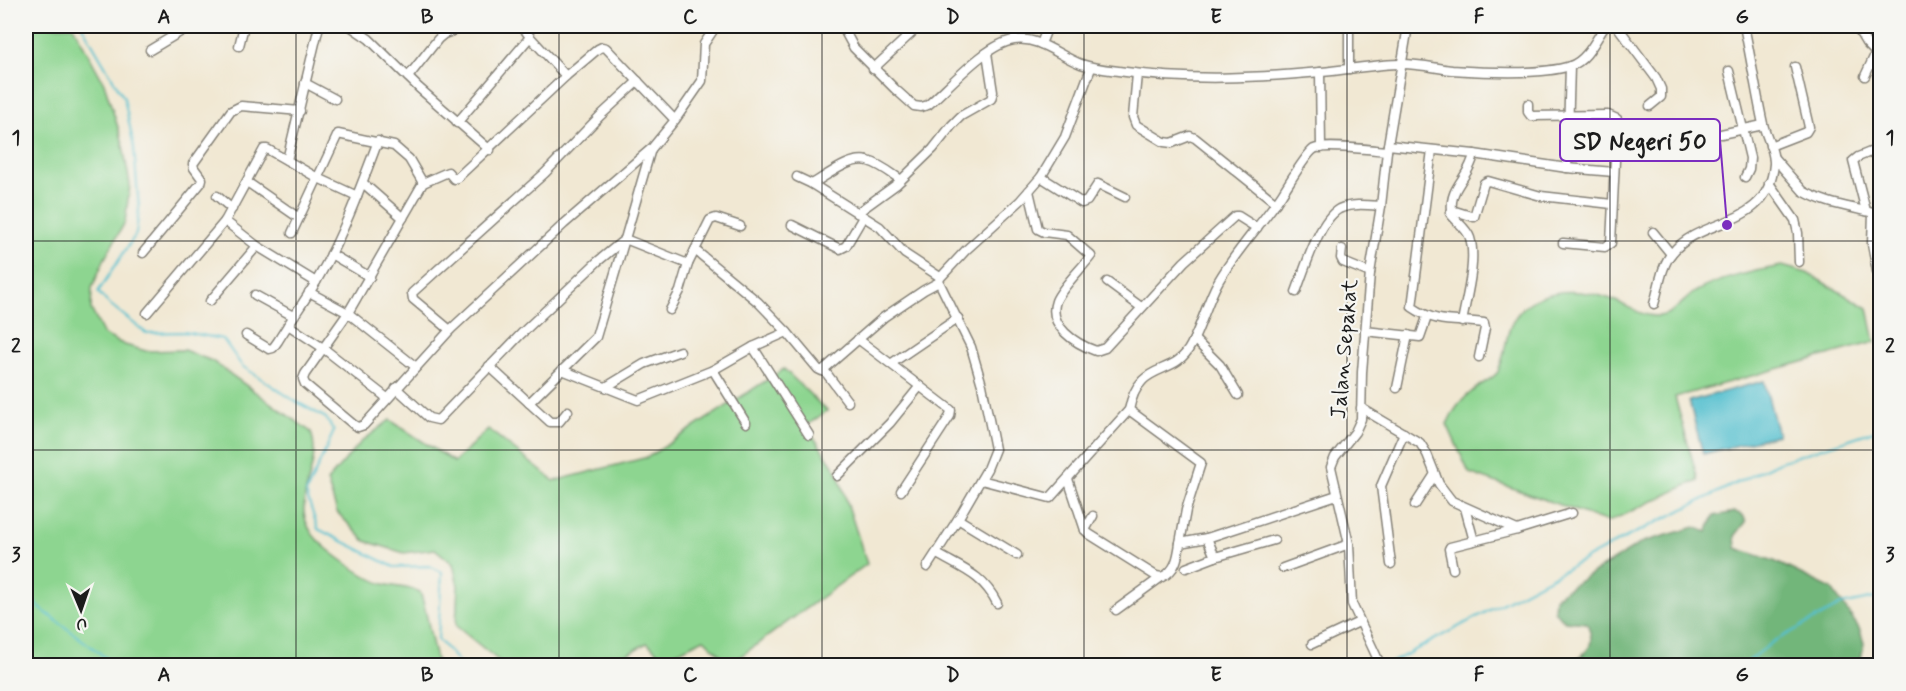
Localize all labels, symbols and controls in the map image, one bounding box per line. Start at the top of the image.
text: A [157,4,171,31]
text: B [421,4,434,31]
text: C [683,4,698,31]
text: D [946,4,960,31]
text: E [1210,4,1222,31]
text: F [1474,4,1485,31]
text: G [1735,4,1749,31]
callout: SD Negeri 50 [1560,119,1720,161]
text: 1 [12,125,20,152]
text: 1 [1886,125,1894,152]
text: SD Negeri 50 [1573,127,1707,159]
street label: Jalan Sepakat [1325,278,1365,420]
text: 2 [11,333,21,360]
text: 2 [1885,333,1895,360]
text: 3 [11,542,21,569]
text: 3 [1885,542,1895,569]
north arrow [51,580,111,640]
text: U [76,613,87,634]
text: A [157,662,171,689]
text: B [421,662,434,689]
text: C [683,662,698,689]
text: D [946,662,960,689]
text: E [1210,662,1222,689]
text: F [1474,662,1485,689]
text: G [1735,662,1749,689]

